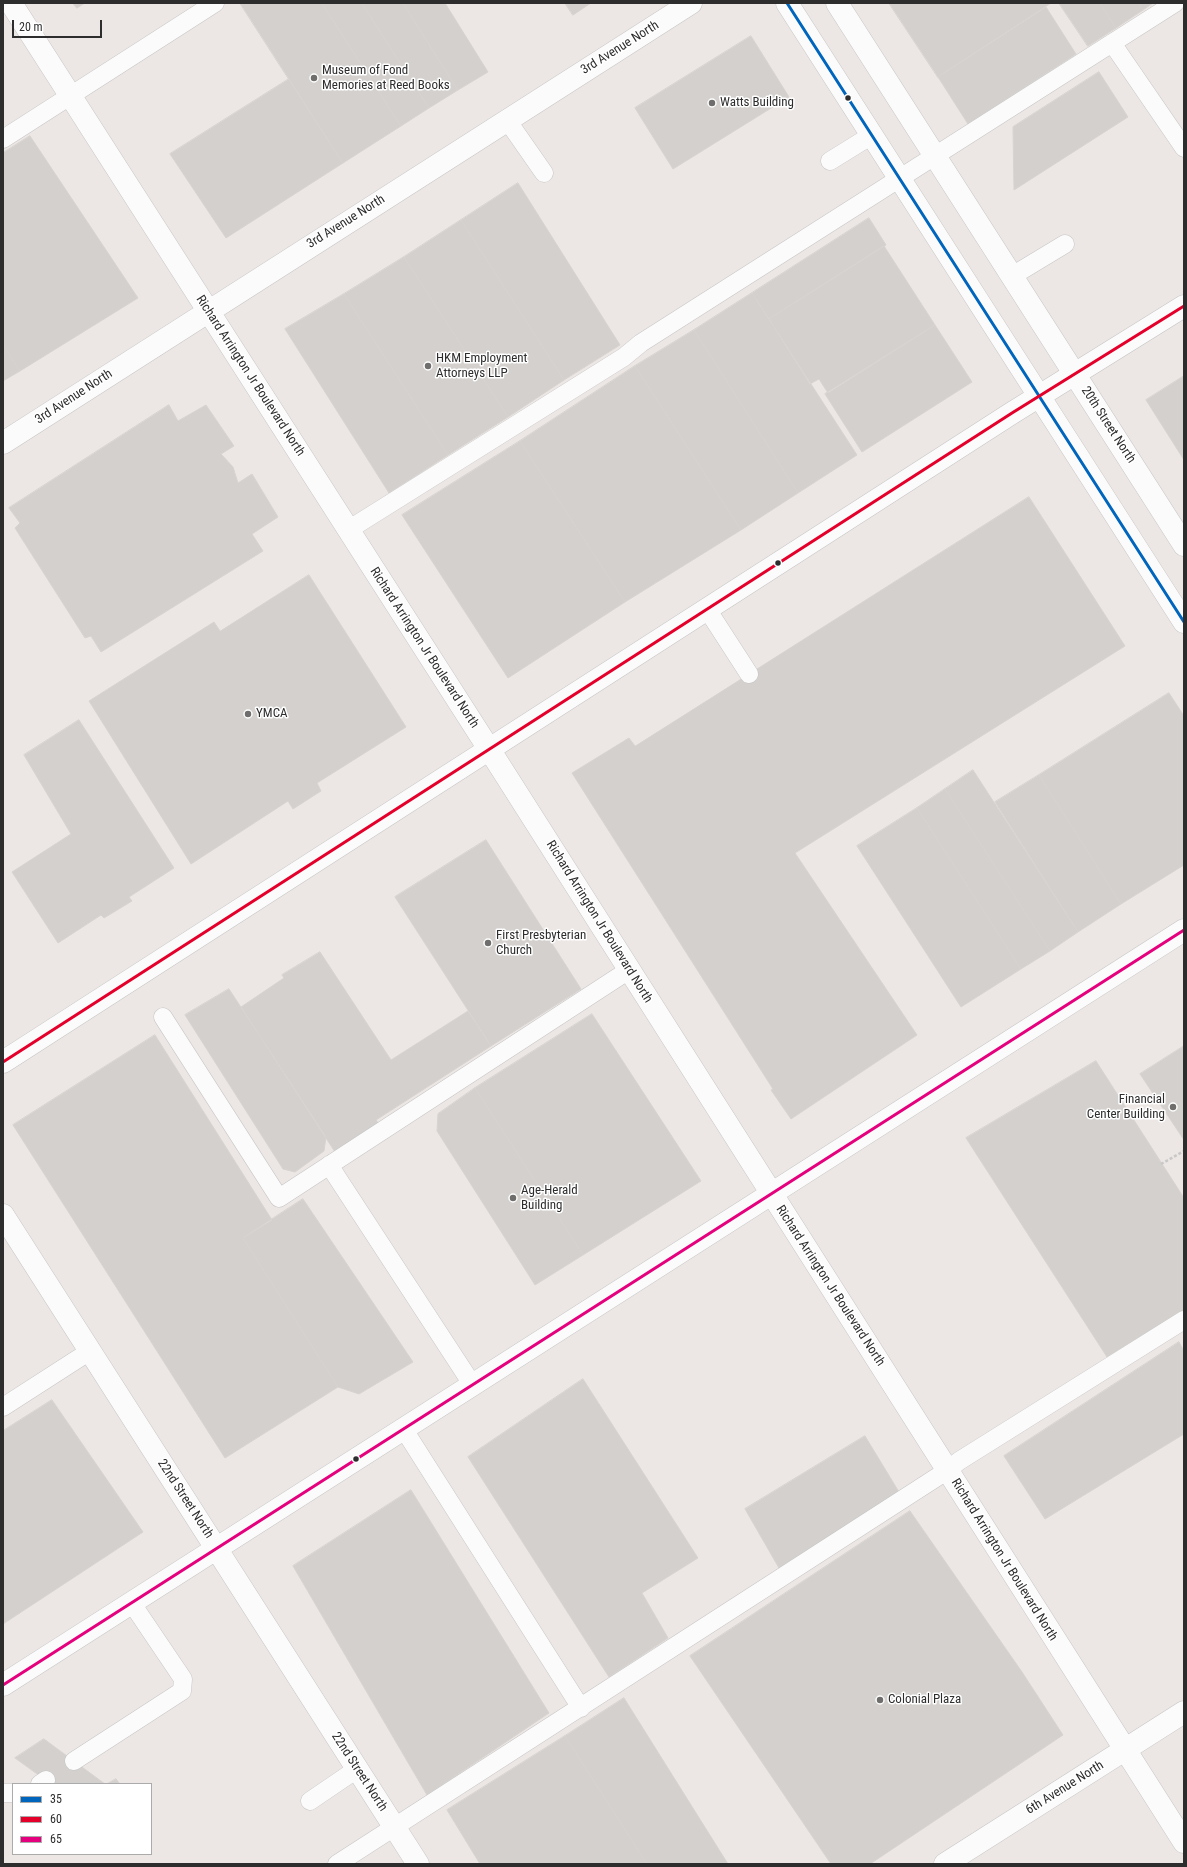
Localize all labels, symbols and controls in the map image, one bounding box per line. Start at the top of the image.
scale bar [14,12,104,38]
street label: 3rd Avenue North [578,18,662,78]
text: 20 m [19,20,43,34]
place label: Museum of Fond Memories at Reed Books [322,63,450,94]
marker: Museum of Fond Memories at Reed Books [309,73,319,83]
unlabelled marker [843,93,853,103]
place label: Watts Building [720,95,794,111]
marker: Watts Building [707,98,717,108]
street label: 3rd Avenue North [304,192,388,252]
street label: Richard Arrington Jr Boulevard North [192,293,308,459]
place label: HKM Employment Attorneys LLP [436,351,527,382]
marker: HKM Employment Attorneys LLP [423,361,433,371]
street label: 3rd Avenue North [32,366,116,428]
street label: 20th Street North [1077,384,1139,466]
unlabelled marker [773,558,783,568]
street label: Richard Arrington Jr Boulevard North [366,565,482,731]
place label: YMCA [256,706,288,722]
marker: YMCA [243,709,253,719]
street label: Richard Arrington Jr Boulevard North [542,838,656,1006]
place label: First Presbyterian Church [496,928,586,959]
marker: First Presbyterian Church [483,938,493,948]
place label: Financial Center Building [1087,1092,1165,1123]
marker: Financial Center Building [1168,1102,1178,1112]
place label: Age-Herald Building [521,1183,578,1214]
marker: Age-Herald Building [508,1193,518,1203]
street label: Richard Arrington Jr Boulevard North [772,1203,888,1369]
unlabelled marker [351,1454,361,1464]
street label: 22nd Street North [154,1457,216,1541]
street label: Richard Arrington Jr Boulevard North [947,1476,1061,1644]
place label: Colonial Plaza [888,1692,961,1708]
marker: Colonial Plaza [875,1695,885,1705]
street label: 22nd Street North [328,1730,390,1814]
street label: 6th Avenue North [1023,1758,1107,1818]
legend [12,1783,152,1855]
text: 35 [50,1792,62,1806]
text: 60 [50,1812,62,1826]
text: 65 [50,1832,62,1846]

